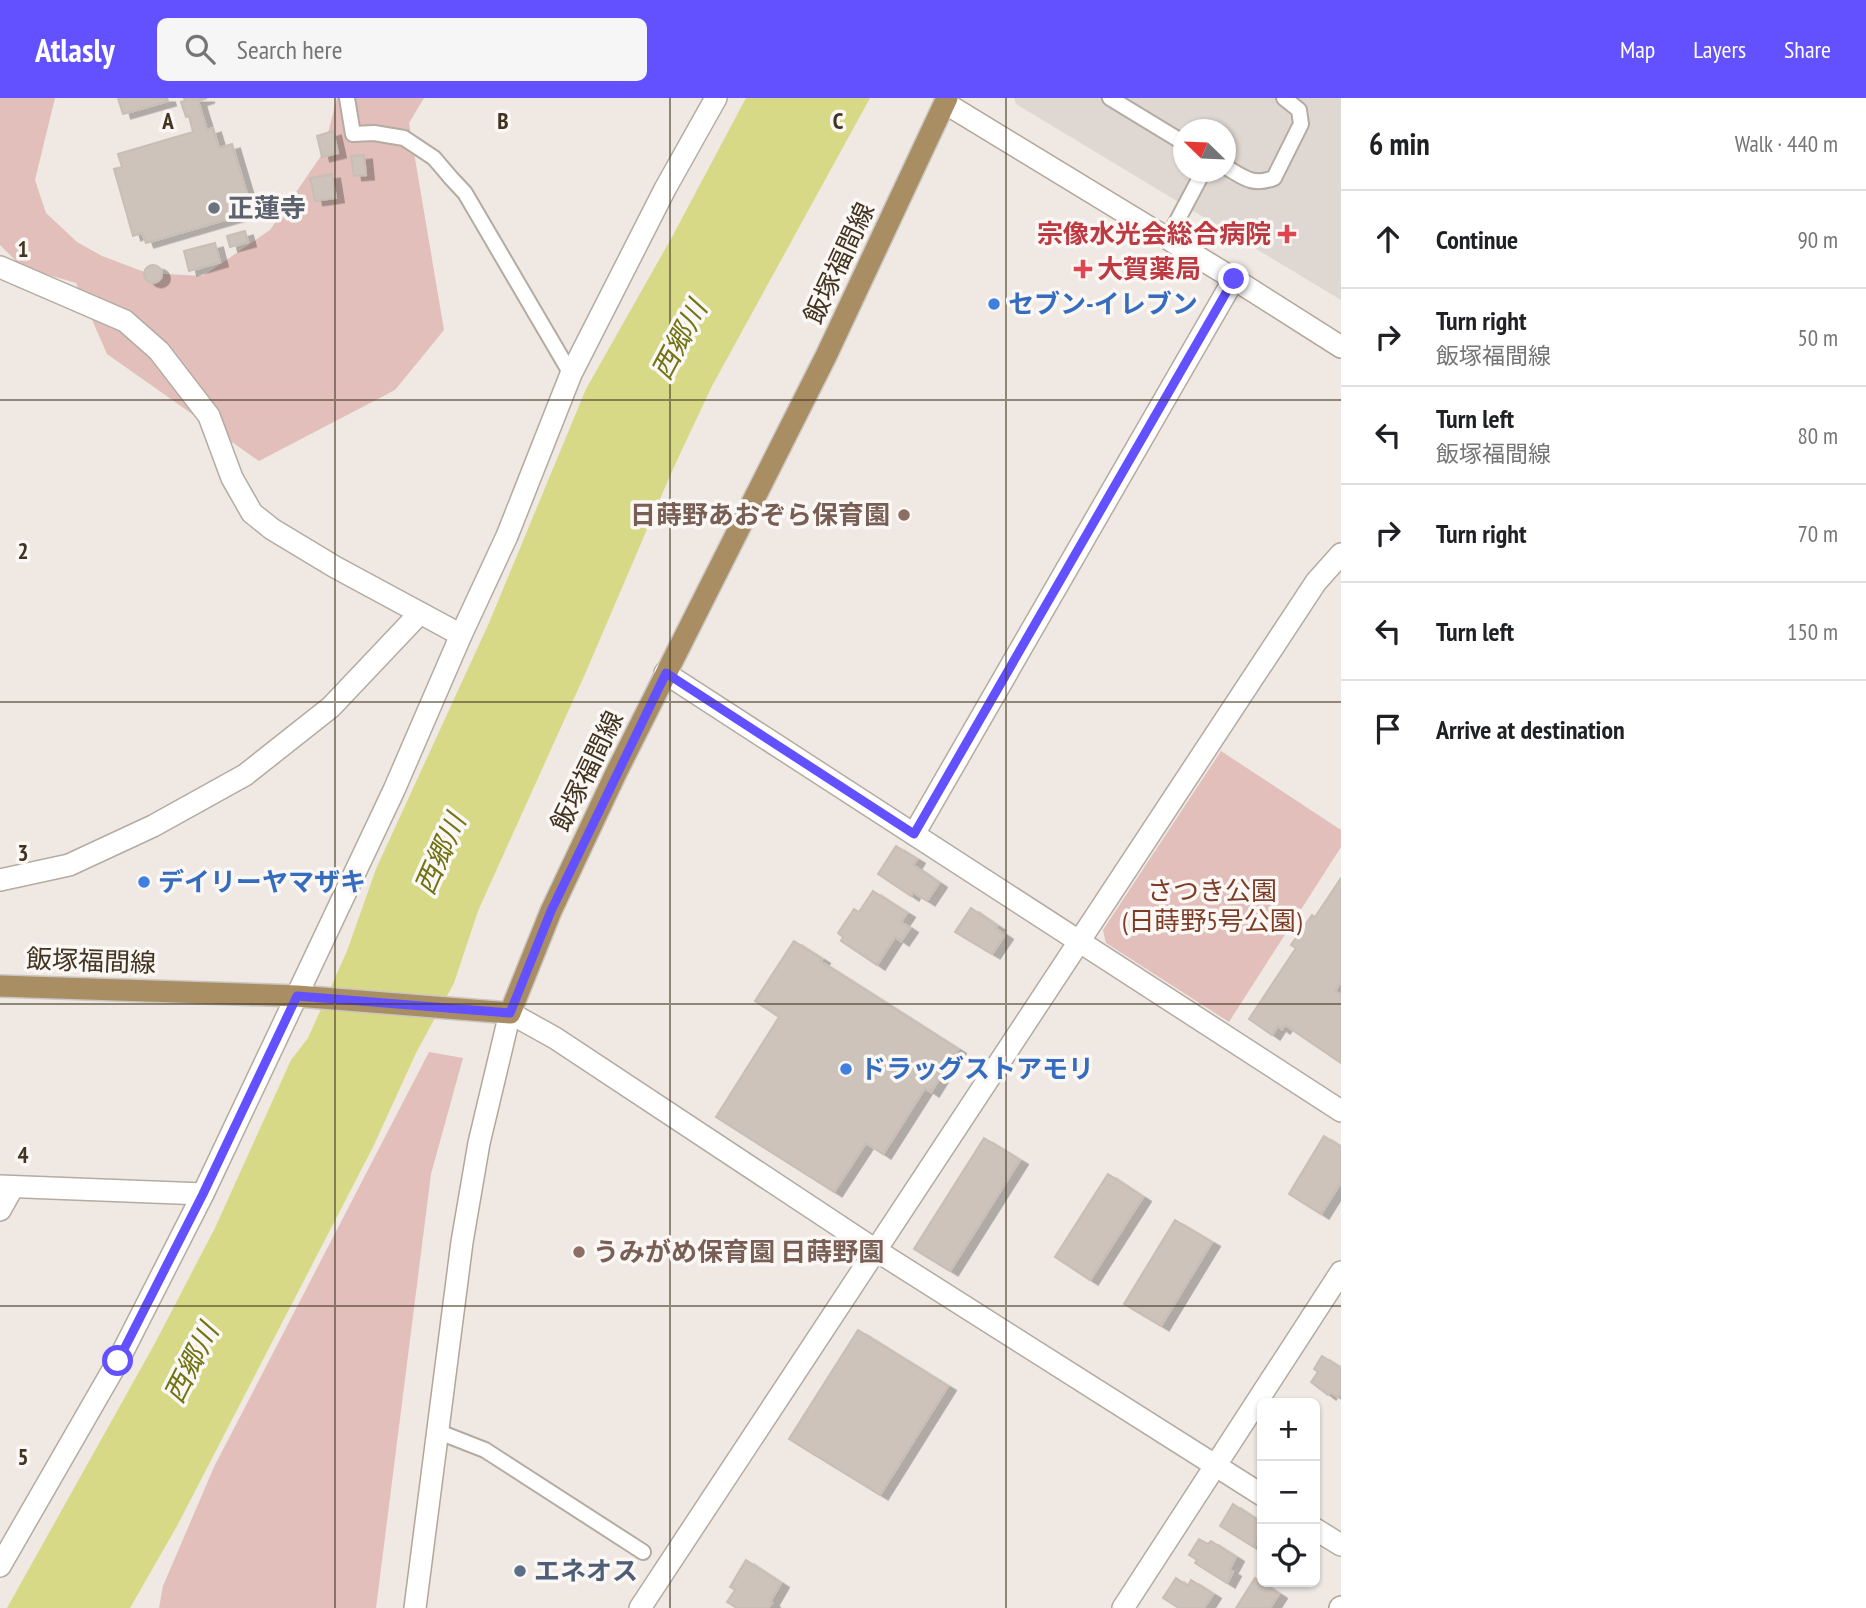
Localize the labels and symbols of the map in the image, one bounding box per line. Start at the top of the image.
text: A [161,106,174,135]
text: B [497,106,509,135]
text: C [833,106,844,135]
north arrow [1173,119,1236,182]
place label: 正蓮寺 [228,191,306,224]
street label: 飯塚福間線 [796,197,881,329]
marker: 正蓮寺 [206,200,222,216]
place label: 宗像水光会総合病院 [1037,217,1271,250]
marker: 宗像水光会総合病院 [1277,224,1297,244]
text: 1 [18,234,29,263]
place label: 大賀薬局 [1097,252,1201,285]
marker: 大賀薬局 [1075,261,1091,277]
route end [1218,263,1249,294]
place label: セブン-イレブン [1008,287,1198,320]
water label: 西郷川 [643,291,716,386]
marker: セブン-イレブン [986,296,1002,312]
place label: 日蒔野あおぞら保育園 [630,498,890,531]
marker: 日蒔野あおぞら保育園 [896,507,912,523]
text: 2 [18,536,29,565]
street label: 飯塚福間線 [543,705,630,836]
water label: 西郷川 [406,805,475,900]
text: 3 [18,838,29,867]
place label: デイリーヤマザキ [158,865,366,898]
marker: デイリーヤマザキ [136,874,152,890]
park label: さつき公園 (日蒔野5号公園) [1122,874,1302,937]
street label: 飯塚福間線 [25,942,157,979]
place label: ドラッグストアモリ [860,1052,1094,1085]
marker: ドラッグストアモリ [838,1061,854,1077]
text: 4 [18,1140,29,1169]
place label: うみがめ保育園 日蒔野園 [593,1235,884,1268]
marker: うみがめ保育園 日蒔野園 [571,1244,587,1260]
water label: 西郷川 [155,1314,227,1409]
route start [102,1345,133,1376]
text: 5 [18,1442,29,1471]
place label: エネオス [534,1554,638,1587]
marker: エネオス [512,1563,528,1579]

